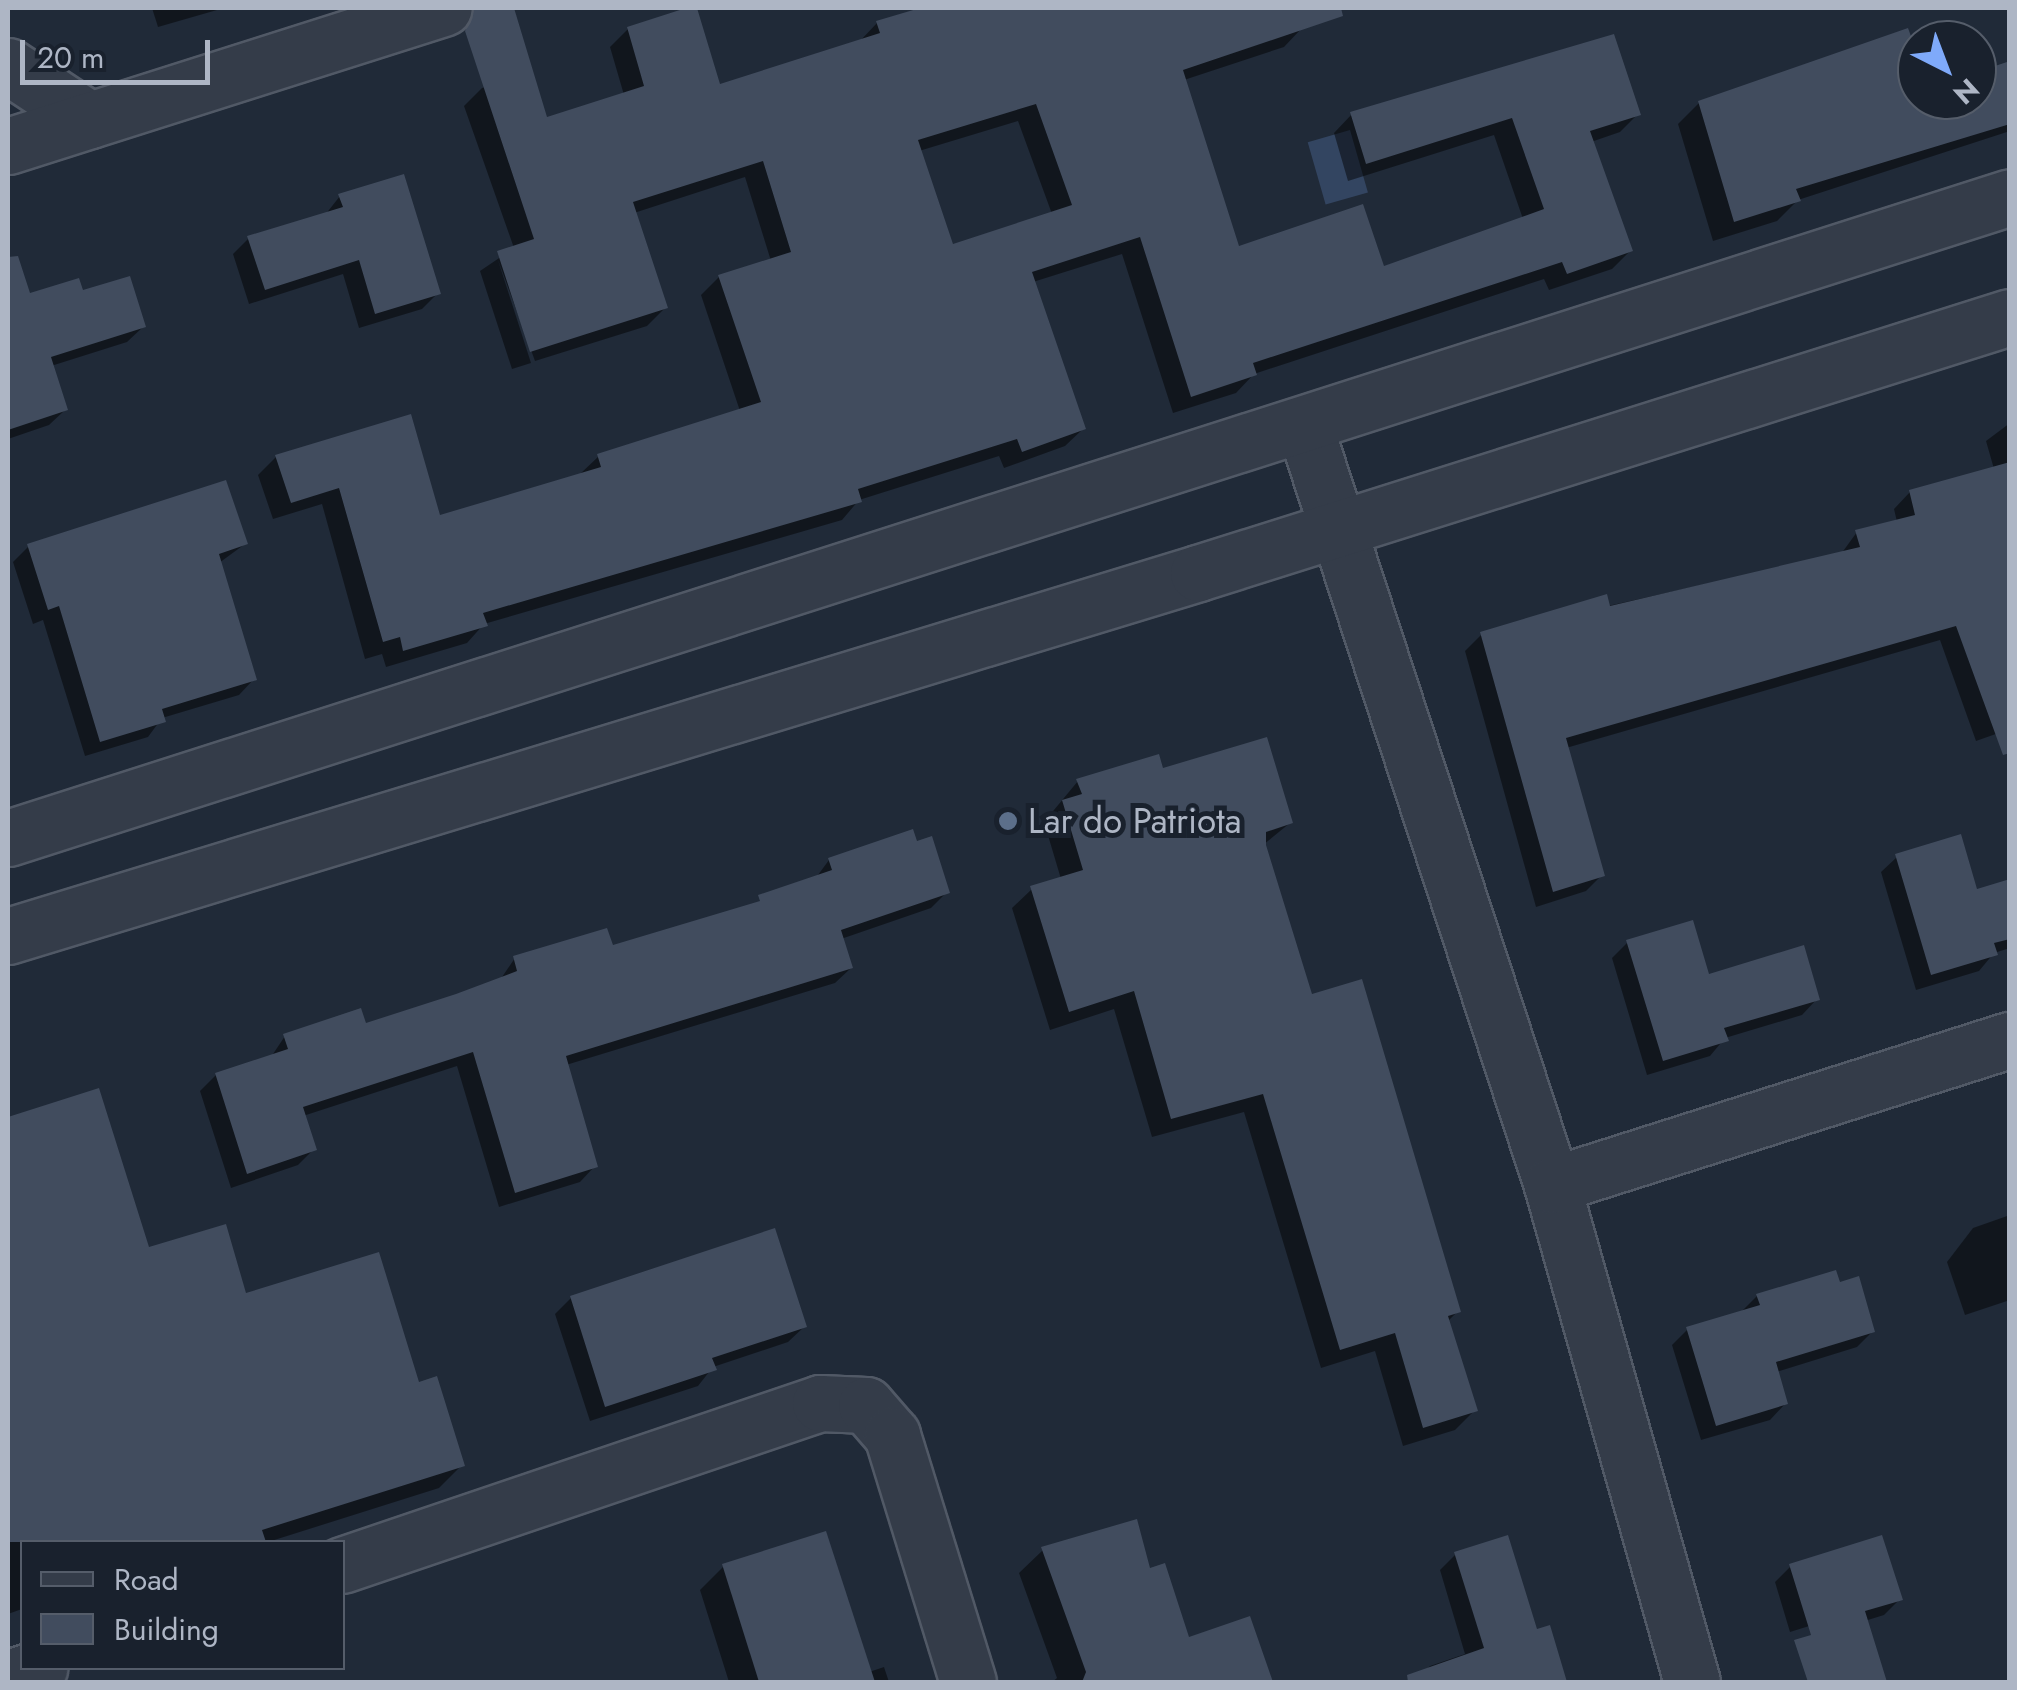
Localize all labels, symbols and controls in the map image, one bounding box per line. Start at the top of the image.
scale bar [25,20,215,82]
north arrow [1897,20,1997,120]
text: 20 m [37,36,104,79]
text: N [1944,69,1988,114]
place label: Lar do Patriota [1028,800,1241,842]
marker: Lar do Patriota [997,810,1019,832]
legend [20,1540,345,1670]
text: Road [114,1558,179,1601]
text: Building [114,1608,219,1651]

